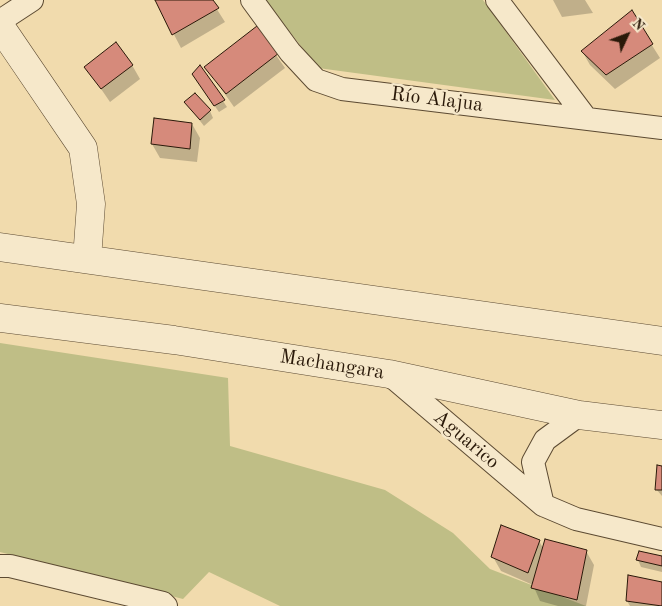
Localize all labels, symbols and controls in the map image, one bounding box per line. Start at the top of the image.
north arrow [602,10,652,60]
text: N [629,16,647,33]
street label: Río Alajua [390,82,484,118]
street label: Machangara [278,345,386,385]
street label: Aguarico [428,405,504,475]

